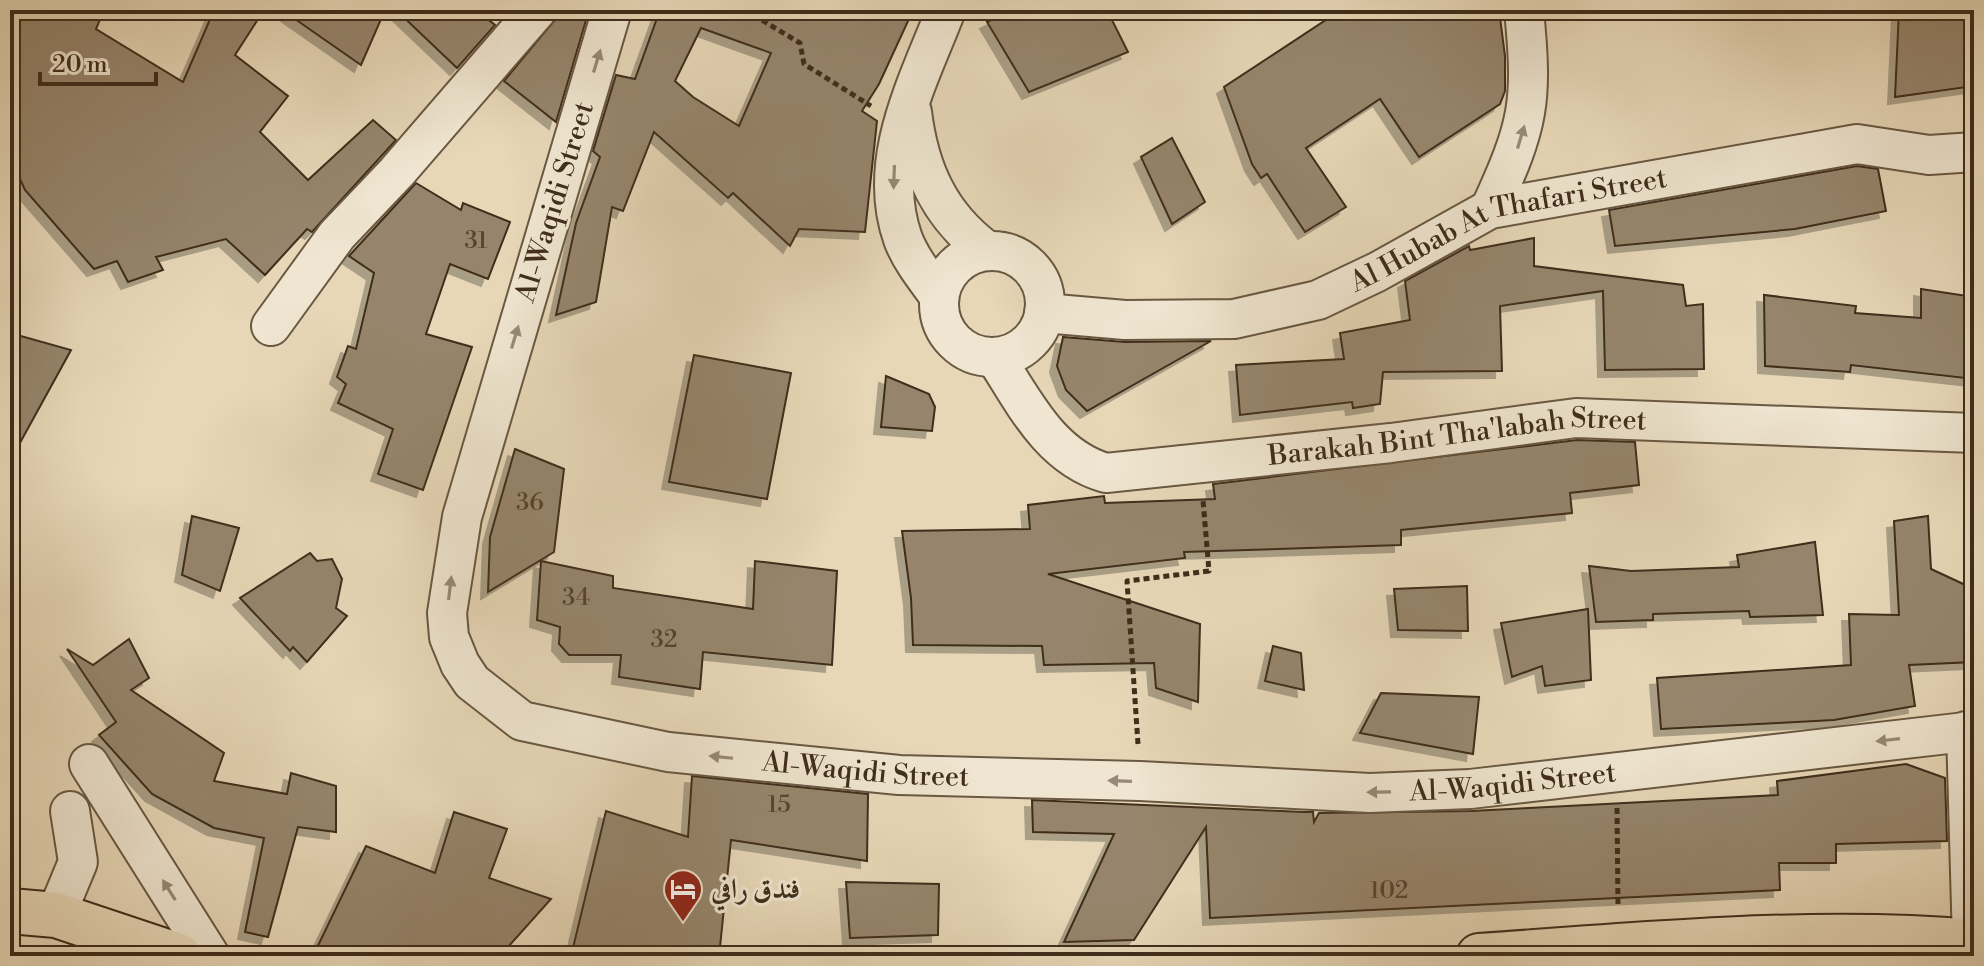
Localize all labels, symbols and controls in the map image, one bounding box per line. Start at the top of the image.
scale bar [40,36,156,86]
one-way arrow [591,48,604,72]
text: 20 m [52,50,108,80]
street label: Al-Waqidi Street [508,98,602,307]
one-way arrow [1515,125,1528,149]
street label: Al Hubab At Thafari Street [1343,160,1670,300]
one-way arrow [887,164,900,190]
house number: 31 [464,226,488,256]
one-way arrow [509,324,522,348]
street label: Barakah Bint Tha'labah Street [1265,400,1647,473]
house number: 36 [516,488,544,518]
one-way arrow [443,575,456,600]
house number: 34 [562,583,590,613]
house number: 32 [651,625,677,655]
one-way arrow [1876,734,1901,747]
street label: Al-Waqidi Street [760,744,970,794]
one-way arrow [708,751,733,764]
street label: Al-Waqidi Street [1408,755,1618,809]
one-way arrow [1107,774,1132,787]
one-way arrow [1366,786,1391,799]
house number: 15 [767,790,791,820]
hotel icon: فندق رافي [662,868,704,923]
place label: فندق رافي [710,872,800,911]
house number: 102 [1370,876,1408,906]
one-way arrow [162,879,176,901]

